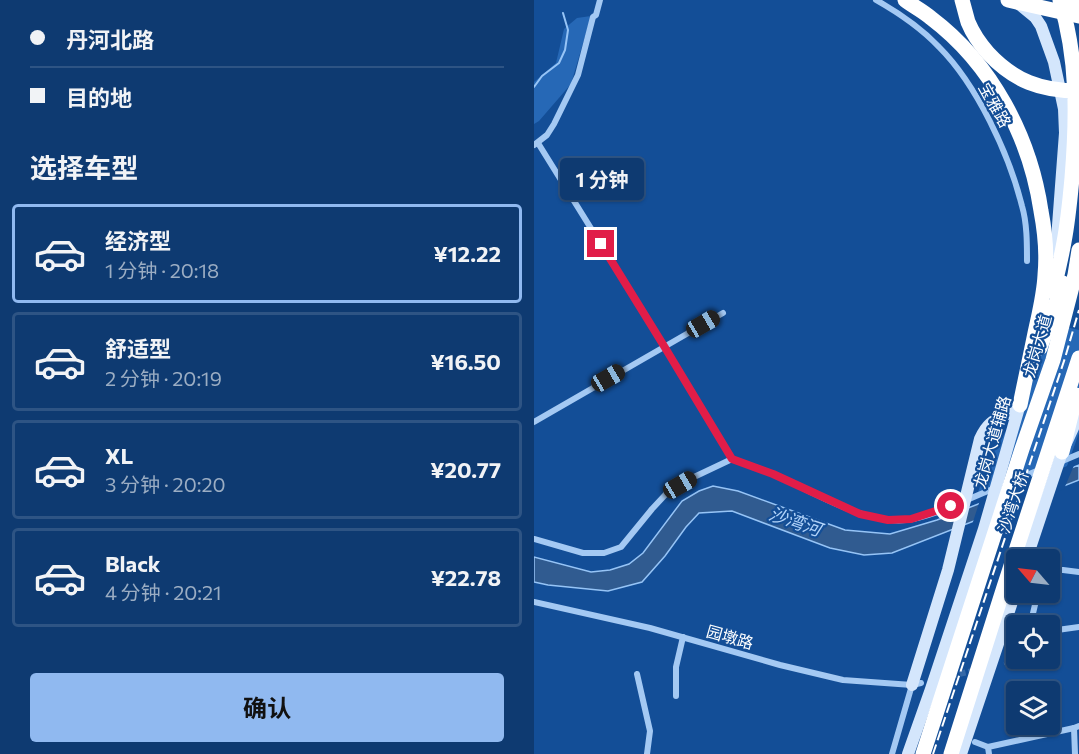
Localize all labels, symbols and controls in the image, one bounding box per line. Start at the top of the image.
text: 丹河北路 [66,26,154,53]
street label: 宝雅路 [975,79,1015,130]
text: 目的地 [66,84,132,111]
text: 选择车型 [30,151,138,184]
callout: 1 分钟 [559,157,643,199]
text: 1 分钟 [576,167,628,191]
icon: car [33,227,87,281]
text: 经济型 [105,227,171,254]
route end [587,230,614,257]
text: ¥12.22 [434,240,501,267]
text: 1 分钟 · 20:18 [105,258,219,282]
car [683,307,723,341]
street label: 龙岗大道 [1019,312,1054,379]
icon: car [33,335,87,389]
text: 舒适型 [105,335,171,362]
text: ¥16.50 [430,348,501,375]
car [588,361,628,395]
text: 2 分钟 · 20:19 [105,366,222,390]
street label: 龙岗大道辅路 [969,393,1014,491]
text: XL [105,442,133,469]
icon: car [33,443,87,497]
text: ¥20.77 [430,456,501,483]
car [660,468,700,502]
street label: 沙湾大桥 [994,468,1031,535]
text: 3 分钟 · 20:20 [105,472,226,496]
route start [937,492,964,519]
water label: 沙湾河 [766,502,827,541]
north arrow [1006,549,1060,603]
map controls [1006,549,1060,735]
text: Black [105,550,160,577]
icon: car [33,551,87,605]
text: ¥22.78 [431,564,501,591]
text: 4 分钟 · 20:21 [105,580,222,604]
button: locate [1006,615,1060,669]
street label: 园墩路 [704,621,756,652]
button: 确认 [30,673,504,742]
button: layers [1006,681,1060,735]

